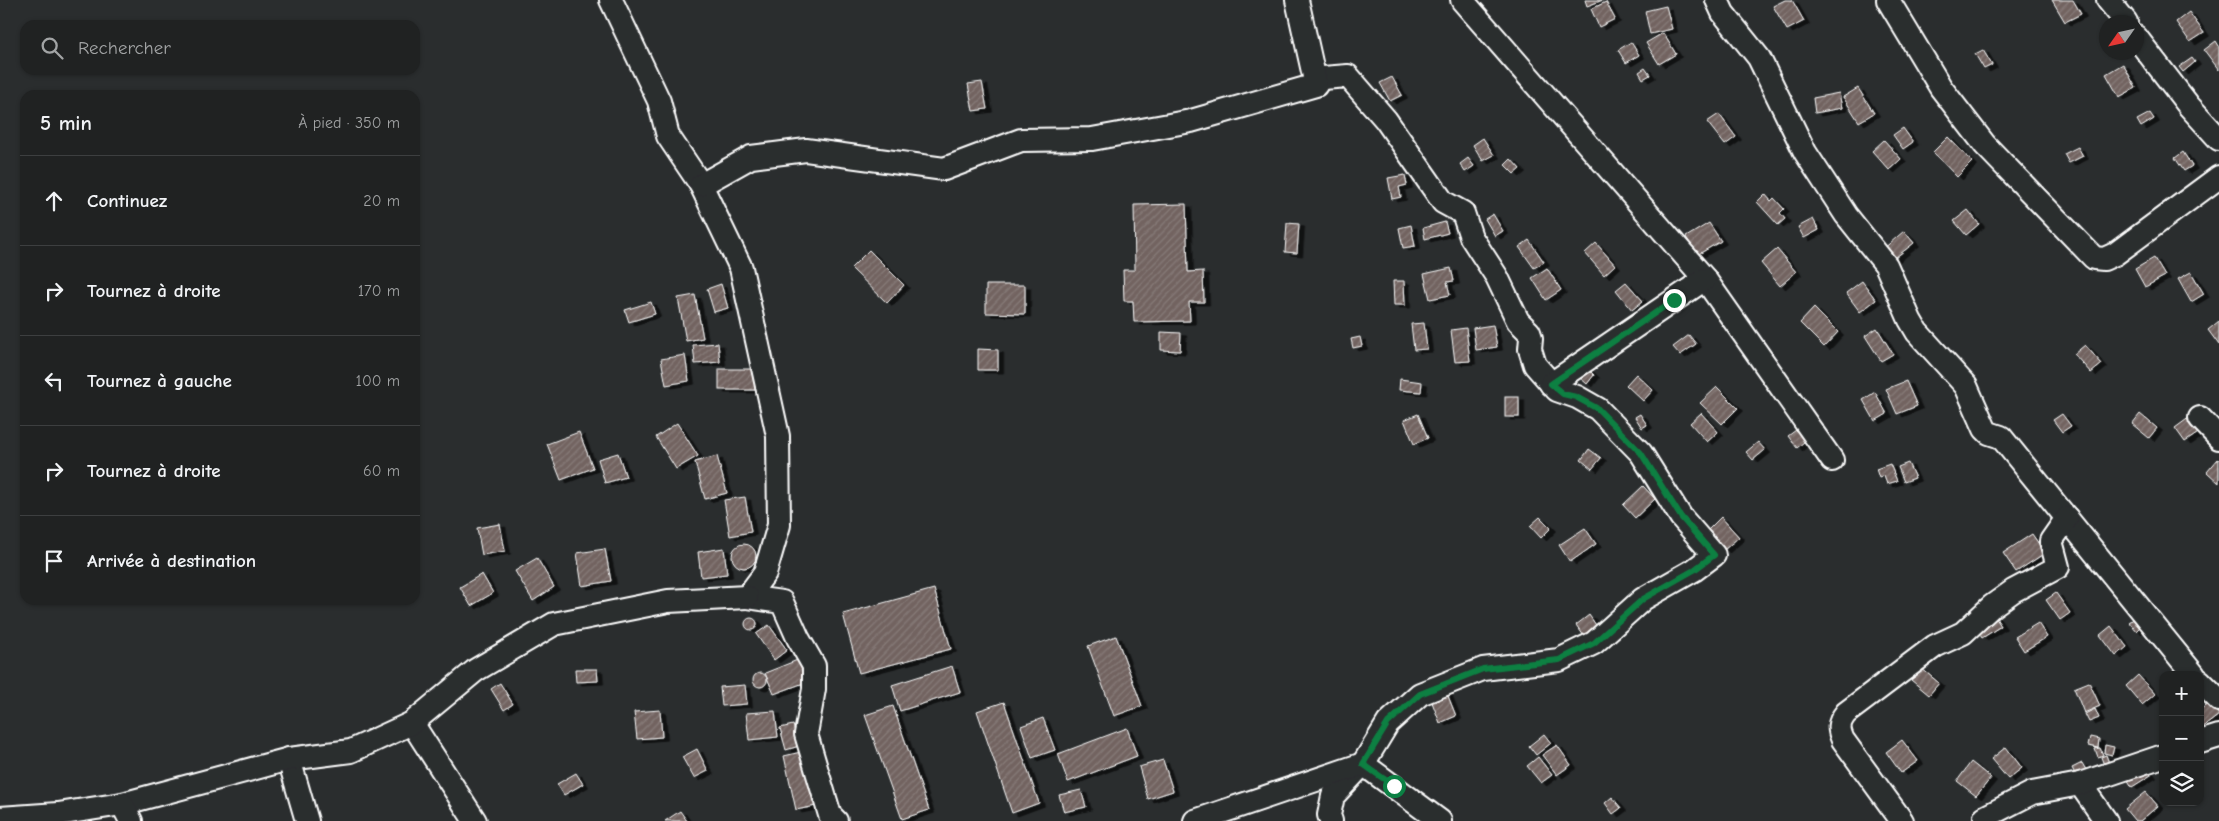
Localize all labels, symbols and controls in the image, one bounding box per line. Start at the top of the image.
north arrow [2099,15,2144,60]
search box [20,20,420,75]
icon: search [38,34,66,62]
text: Rechercher [78,37,171,59]
text: 5 min [40,111,92,135]
text: À pied · 350 m [298,114,400,132]
icon: ahead [40,187,68,215]
text: Continuez [87,190,167,212]
text: 20 m [363,192,400,210]
icon: right [40,277,68,305]
text: Tournez à droite [87,280,221,302]
text: 170 m [358,282,400,300]
route end [1663,289,1686,312]
icon: left [40,367,68,395]
text: Tournez à gauche [87,370,232,392]
text: 100 m [356,372,400,390]
icon: right [40,457,68,485]
text: Tournez à droite [87,460,221,482]
text: 60 m [363,462,400,480]
icon: arrive [40,547,68,575]
text: Arrivée à destination [87,550,256,572]
map controls [2159,671,2204,806]
button: + [2159,671,2204,716]
button: − [2159,716,2204,761]
button: layers [2159,761,2204,806]
route start [1383,775,1406,798]

